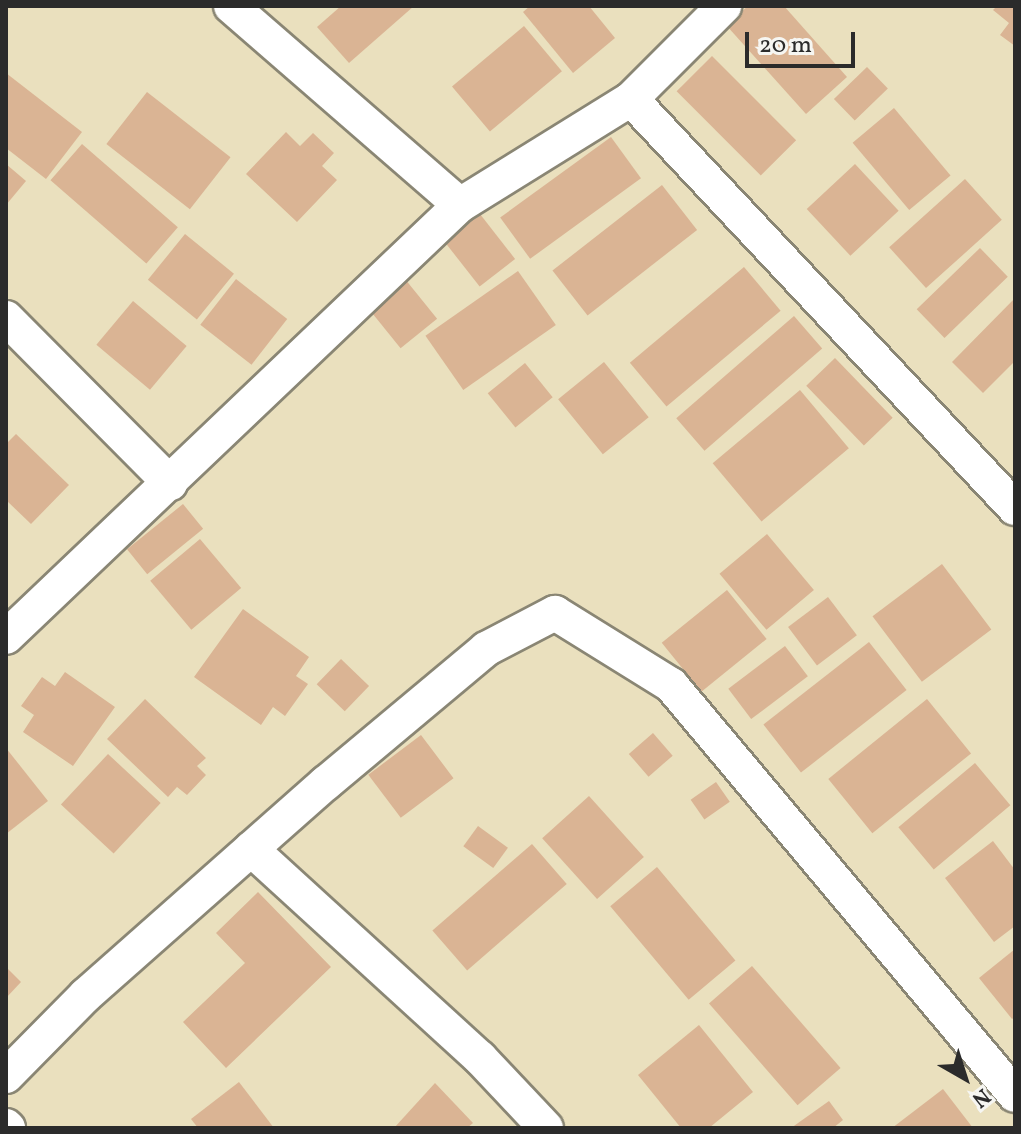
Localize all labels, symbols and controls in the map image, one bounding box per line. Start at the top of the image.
scale bar [749,16,859,66]
text: 20 m [759,29,812,63]
north arrow [925,1038,1005,1118]
text: N [964,1080,996,1114]

